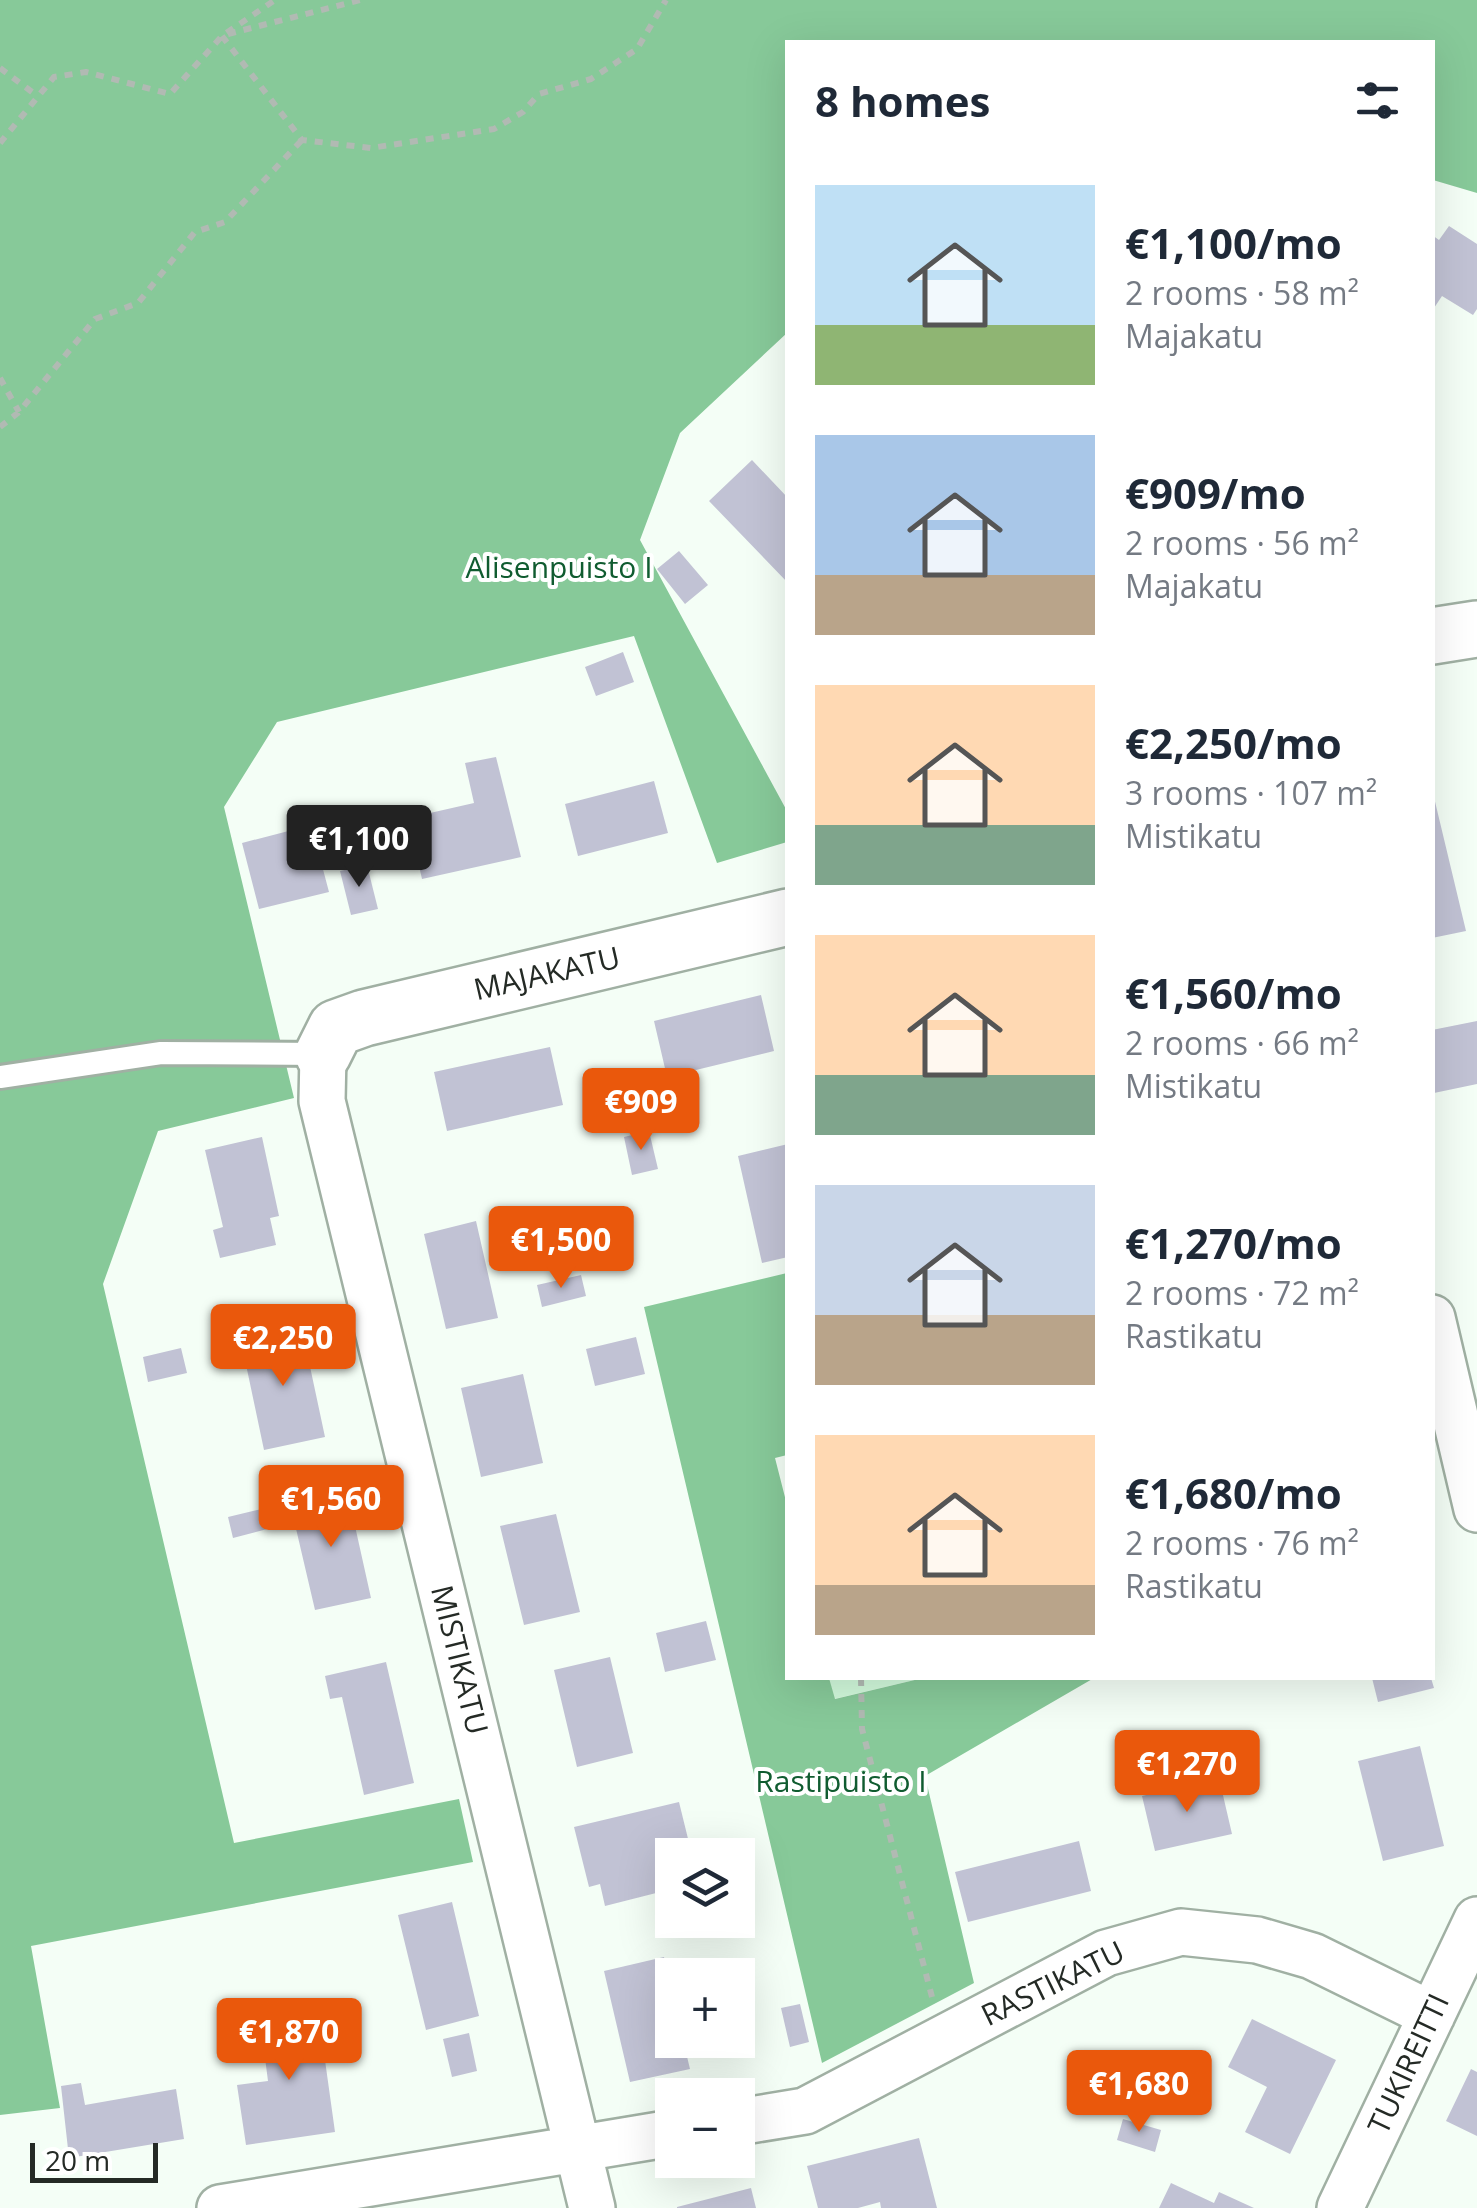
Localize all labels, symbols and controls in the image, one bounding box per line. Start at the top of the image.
text: 8 homes [815,72,990,129]
icon: filters [1350,73,1405,128]
text: €1,100/mo [1125,214,1342,271]
icon: home [895,225,1015,345]
text: 2 rooms · 58 m² [1125,271,1359,314]
text: Majakatu [1125,314,1263,357]
text: €909/mo [1125,464,1306,521]
icon: home [895,475,1015,595]
text: 2 rooms · 56 m² [1125,521,1359,564]
park label: Alisenpuisto I [465,546,653,587]
text: Majakatu [1125,564,1263,607]
text: €2,250/mo [1125,714,1342,771]
icon: home [895,725,1015,845]
text: 3 rooms · 107 m² [1125,771,1377,814]
pin: €1,100 [278,805,440,890]
text: Mistikatu [1125,814,1262,857]
text: €1,100 [309,816,409,859]
street label: MAJAKATU [470,936,624,1009]
text: €1,560/mo [1125,964,1342,1021]
icon: home [895,975,1015,1095]
text: 2 rooms · 66 m² [1125,1021,1359,1064]
text: Mistikatu [1125,1064,1262,1107]
pin: €909 [582,1068,700,1153]
text: €909 [604,1079,678,1122]
pin: €1,500 [480,1206,642,1291]
text: €1,270/mo [1125,1214,1342,1271]
text: €1,500 [511,1217,611,1260]
icon: home [895,1225,1015,1345]
text: 2 rooms · 72 m² [1125,1271,1359,1314]
pin: €2,250 [202,1304,364,1389]
text: Rastikatu [1125,1314,1263,1357]
text: €2,250 [233,1315,333,1358]
text: €1,680/mo [1125,1464,1342,1521]
pin: €1,560 [250,1465,412,1550]
icon: home [895,1475,1015,1595]
text: €1,560 [281,1476,381,1519]
text: 2 rooms · 76 m² [1125,1521,1359,1564]
text: Rastikatu [1125,1564,1263,1607]
street label: MISTIKATU [422,1581,499,1739]
pin: €1,270 [1106,1730,1268,1815]
text: €1,270 [1137,1741,1237,1784]
park label: Rastipuisto I [755,1760,927,1801]
map controls [655,1838,755,2178]
button: layers [655,1838,755,1938]
street label: RASTIKATU [974,1930,1131,2035]
button: + [655,1958,755,2058]
street label: TUKIREITTI [1357,1987,1458,2140]
pin: €1,870 [208,1998,370,2083]
text: €1,870 [239,2009,339,2052]
pin: €1,680 [1058,2050,1220,2135]
text: €1,680 [1089,2061,1189,2104]
button: − [655,2078,755,2178]
scale bar [30,2138,158,2182]
text: 20 m [45,2141,110,2179]

